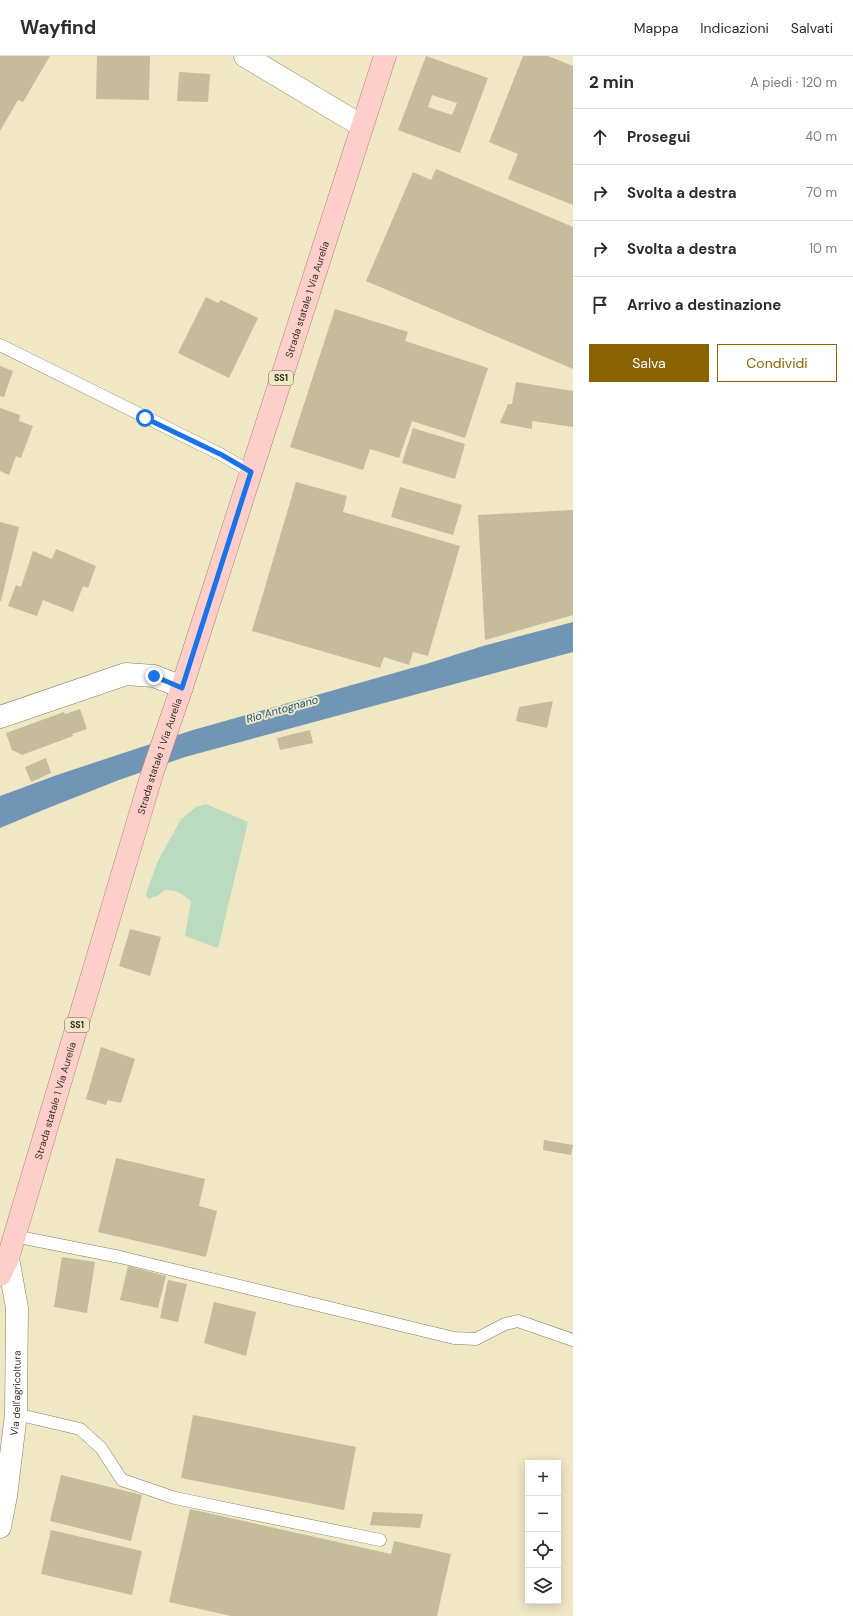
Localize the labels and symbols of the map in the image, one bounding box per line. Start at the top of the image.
street label: Strada statale 1 Via Aurelia [282,239,332,360]
road number: SS1 [269,371,293,385]
route start [136,409,154,427]
route end [145,667,163,685]
water label: Rio Antognano [244,692,320,726]
street label: Strada statale 1 Via Aurelia [134,696,185,816]
road number: SS1 [65,1018,89,1032]
street label: Strada statale 1 Via Aurelia [32,1040,79,1161]
street label: Via dell'agricoltura [7,1351,24,1436]

